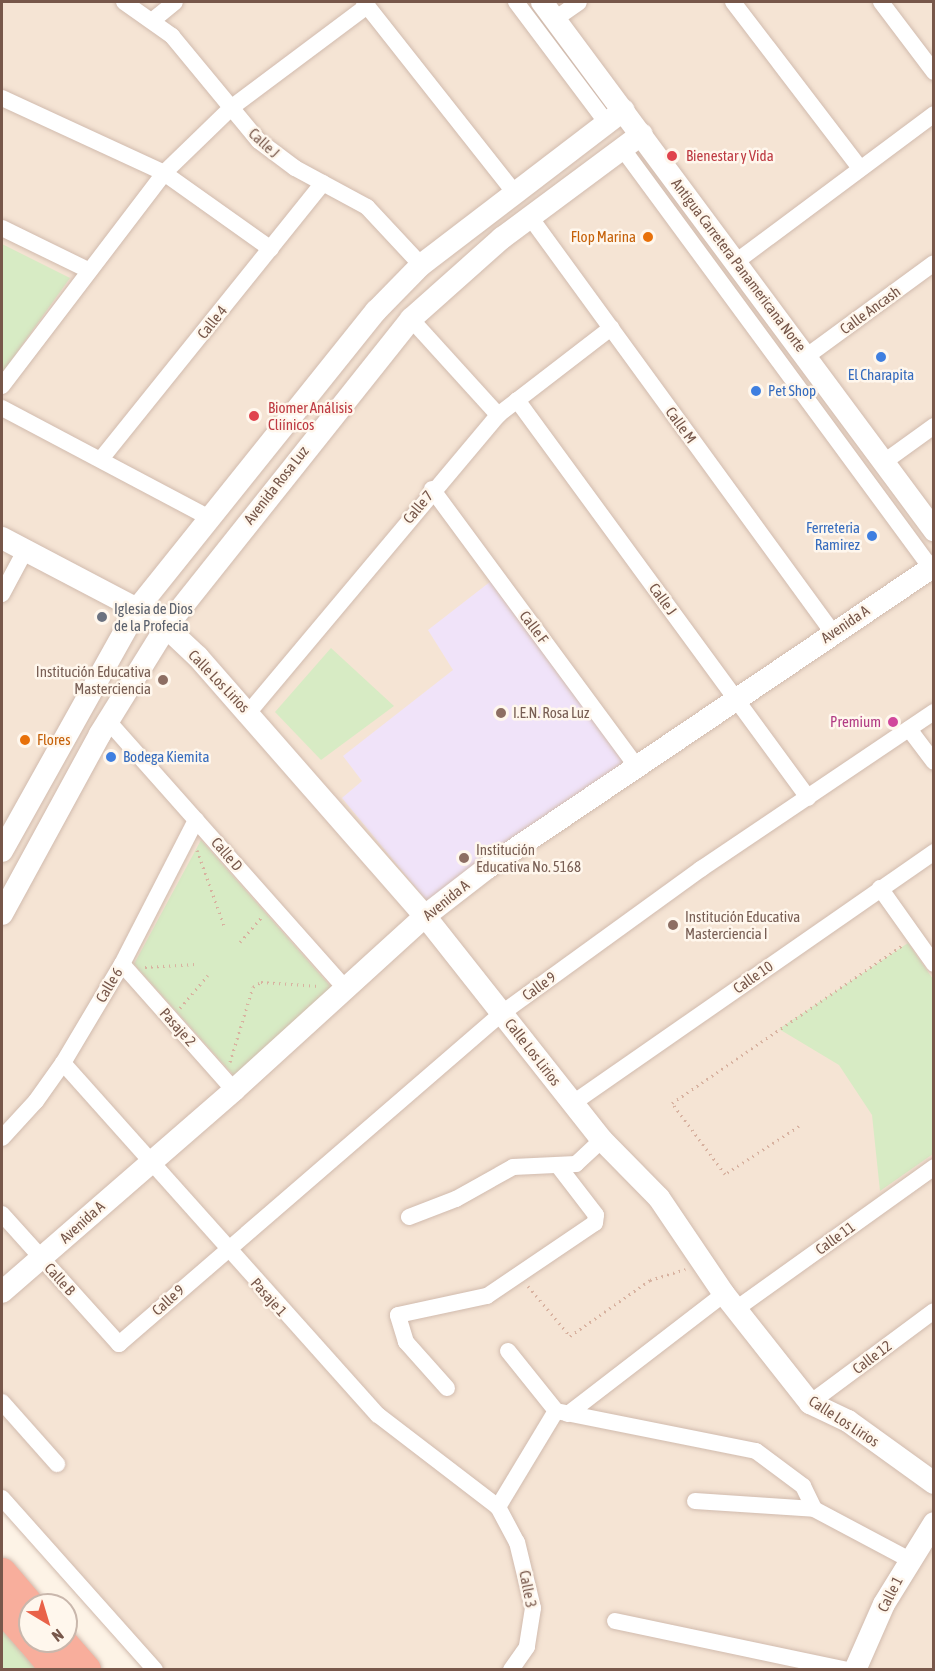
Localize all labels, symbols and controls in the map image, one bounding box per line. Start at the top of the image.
street label: Calle J [245,124,283,162]
marker: Bienestar y Vida [663,147,681,165]
place label: Bienestar y Vida [686,147,774,165]
street label: Antigua Carretera Panamericana Norte [668,175,810,355]
place label: Flop Marina [571,228,636,246]
marker: Flop Marina [641,230,655,244]
street label: Calle Ancash [836,282,904,338]
street label: Calle 4 [193,302,231,342]
marker: El Charapita [874,350,888,364]
place label: El Charapita [848,366,914,384]
place label: Pet Shop [768,382,816,400]
marker: Pet Shop [749,384,763,398]
place label: Biomer Análisis Cliínicos [268,398,353,433]
street label: Calle M [662,403,700,447]
marker: Biomer Análisis Cliínicos [245,407,263,425]
street label: Avenida Rosa Luz [240,442,312,528]
street label: Calle 7 [399,487,437,527]
place label: Ferreteria Ramirez [806,518,860,553]
marker: Ferreteria Ramirez [865,529,879,543]
street label: Calle J [645,579,681,619]
place label: Iglesia de Dios de la Profecia [114,599,193,634]
street label: Avenida A [817,601,873,647]
street label: Calle F [516,607,552,647]
marker: Iglesia de Dios de la Profecia [95,610,109,624]
street label: Calle Los Lirios [185,646,253,716]
place label: Institución Educativa Masterciencia [36,662,151,697]
marker: Institución Educativa Masterciencia [156,673,170,687]
place label: I.E.N. Rosa Luz [513,704,589,722]
marker: I.E.N. Rosa Luz [494,706,508,720]
place label: Premium [830,713,881,731]
marker: Premium [886,715,900,729]
place label: Flores [37,731,70,749]
marker: Flores [18,733,32,747]
place label: Bodega Kiemita [123,748,209,766]
marker: Bodega Kiemita [104,750,118,764]
street label: Calle D [207,833,247,875]
place label: Institución Educativa No. 5168 [476,840,581,875]
marker: Institución Educativa No. 5168 [457,851,471,865]
street label: Avenida A [419,876,473,924]
place label: Institución Educativa Masterciencia I [685,907,800,942]
marker: Institución Educativa Masterciencia I [666,918,680,932]
street label: Calle 10 [730,957,776,997]
street label: Calle 6 [92,964,126,1006]
street label: Calle 9 [519,968,559,1004]
street label: Pasaje 2 [156,1004,200,1050]
street label: Calle Los Lirios [501,1015,565,1089]
street label: Avenida A [56,1197,108,1247]
street label: Calle 11 [812,1218,858,1258]
street label: Calle B [41,1259,79,1299]
street label: Pasaje 1 [247,1274,291,1320]
street label: Calle 9 [148,1281,188,1319]
street label: Calle 12 [849,1336,895,1378]
street label: Calle Los Lirios [806,1392,882,1450]
street label: Calle 3 [516,1569,540,1609]
street label: Calle 1 [873,1573,907,1615]
north arrow [18,1593,78,1653]
text: N [49,1626,67,1646]

